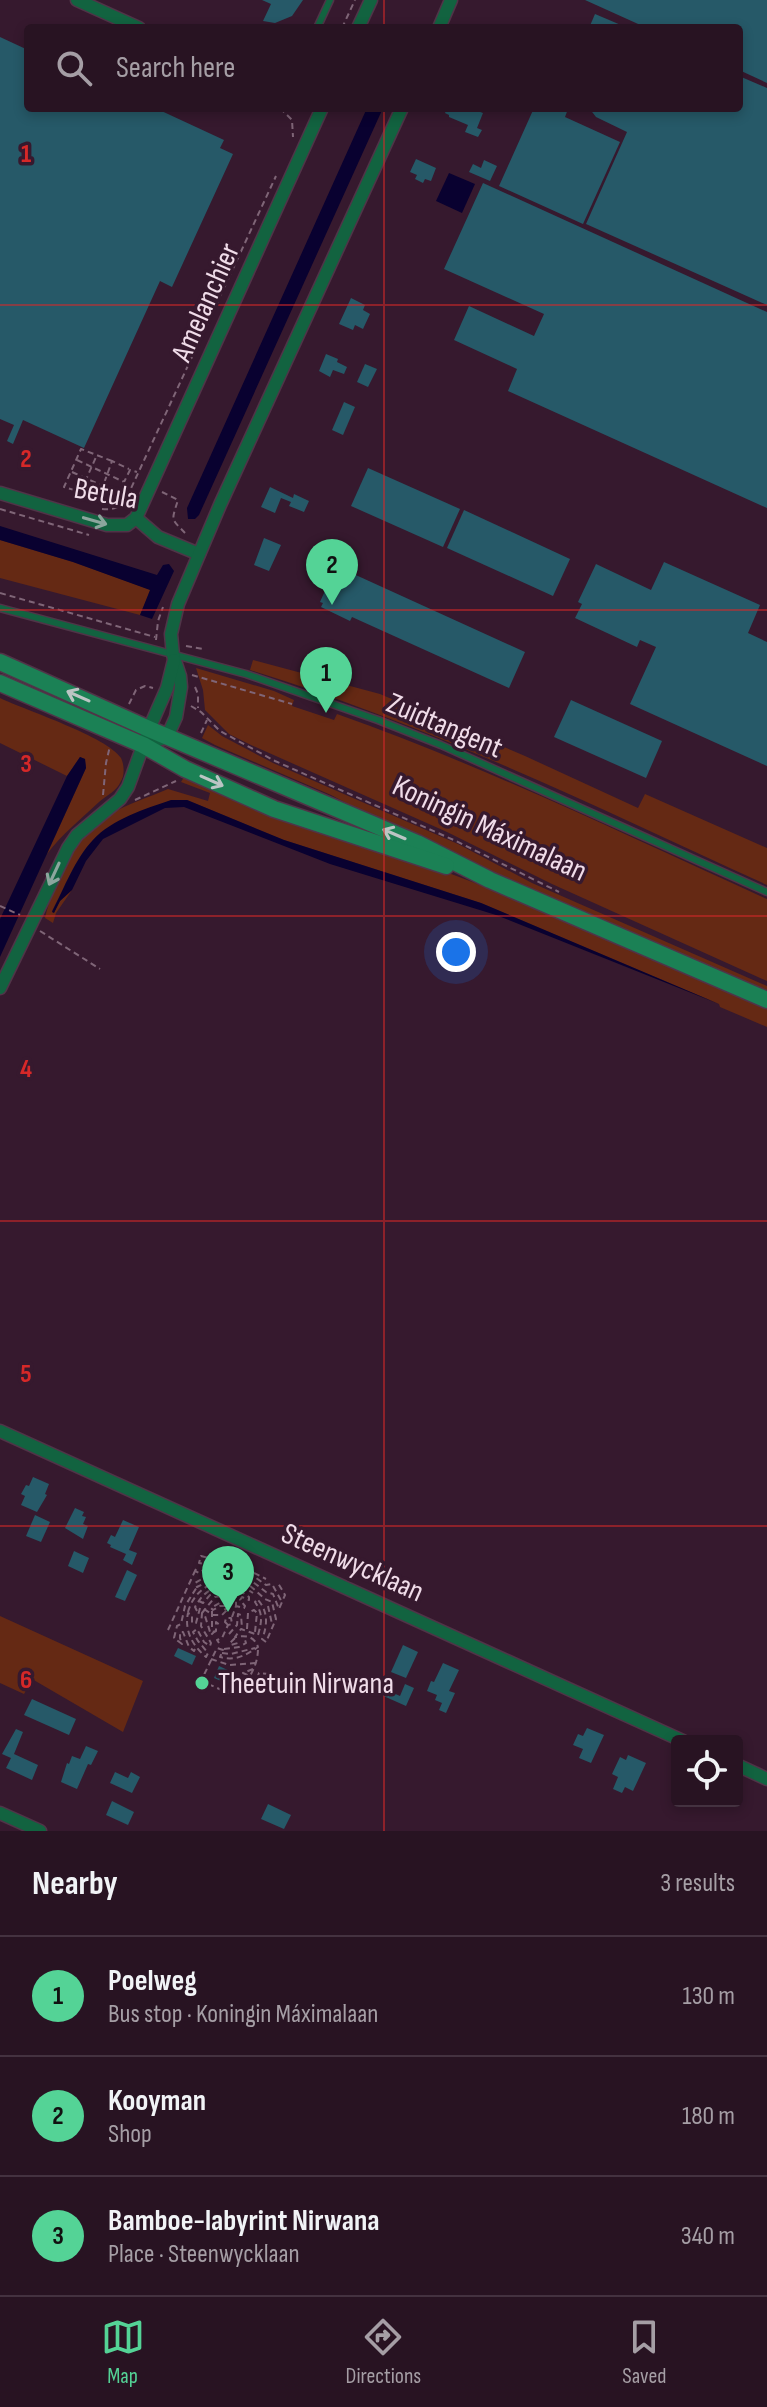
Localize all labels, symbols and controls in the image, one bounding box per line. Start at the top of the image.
search box [24,24,743,112]
icon: search [52,46,96,90]
text: Search here [116,50,235,86]
text: 1 [21,139,31,170]
street label: Amelanchier [163,237,248,368]
text: 2 [20,444,32,475]
street label: Betula [71,471,141,517]
one-way arrow [82,514,108,529]
pin: 2 [306,539,358,605]
pin: 1 [300,647,352,713]
street label: Zuidtangent [381,685,508,766]
one-way arrow [66,688,91,703]
text: 3 [20,749,32,780]
street label: Koningin Máximalaan [387,768,593,890]
one-way arrow [199,775,224,790]
one-way arrow [382,825,407,840]
one-way arrow [46,862,61,886]
your location [436,932,476,972]
text: 4 [20,1054,32,1085]
text: 5 [20,1359,32,1390]
street label: Steenwycklaan [276,1516,429,1610]
pin: 3 [202,1546,254,1612]
text: 6 [20,1665,32,1696]
place label: Theetuin Nirwana [218,1666,394,1702]
marker: Theetuin Nirwana [193,1674,211,1692]
map controls [671,1735,743,1807]
button: locate [671,1735,743,1807]
text: Nearby [32,1863,118,1904]
text: 3 results [660,1868,735,1899]
text: Poelweg [108,1963,197,1999]
text: 1 [53,1981,63,2012]
text: 130 m [683,1981,735,2012]
text: Bus stop · Koningin Máximalaan [108,1999,378,2030]
text: Kooyman [108,2083,206,2119]
text: 2 [52,2101,64,2132]
text: 180 m [682,2101,735,2132]
text: Shop [108,2119,152,2150]
text: Bamboe-labyrint Nirwana [108,2203,380,2239]
text: 3 [52,2221,64,2252]
text: 340 m [681,2221,735,2252]
text: Place · Steenwycklaan [108,2239,300,2270]
tab: Map [101,2315,145,2390]
tab: Directions [346,2315,421,2390]
tab: Saved [622,2315,666,2390]

